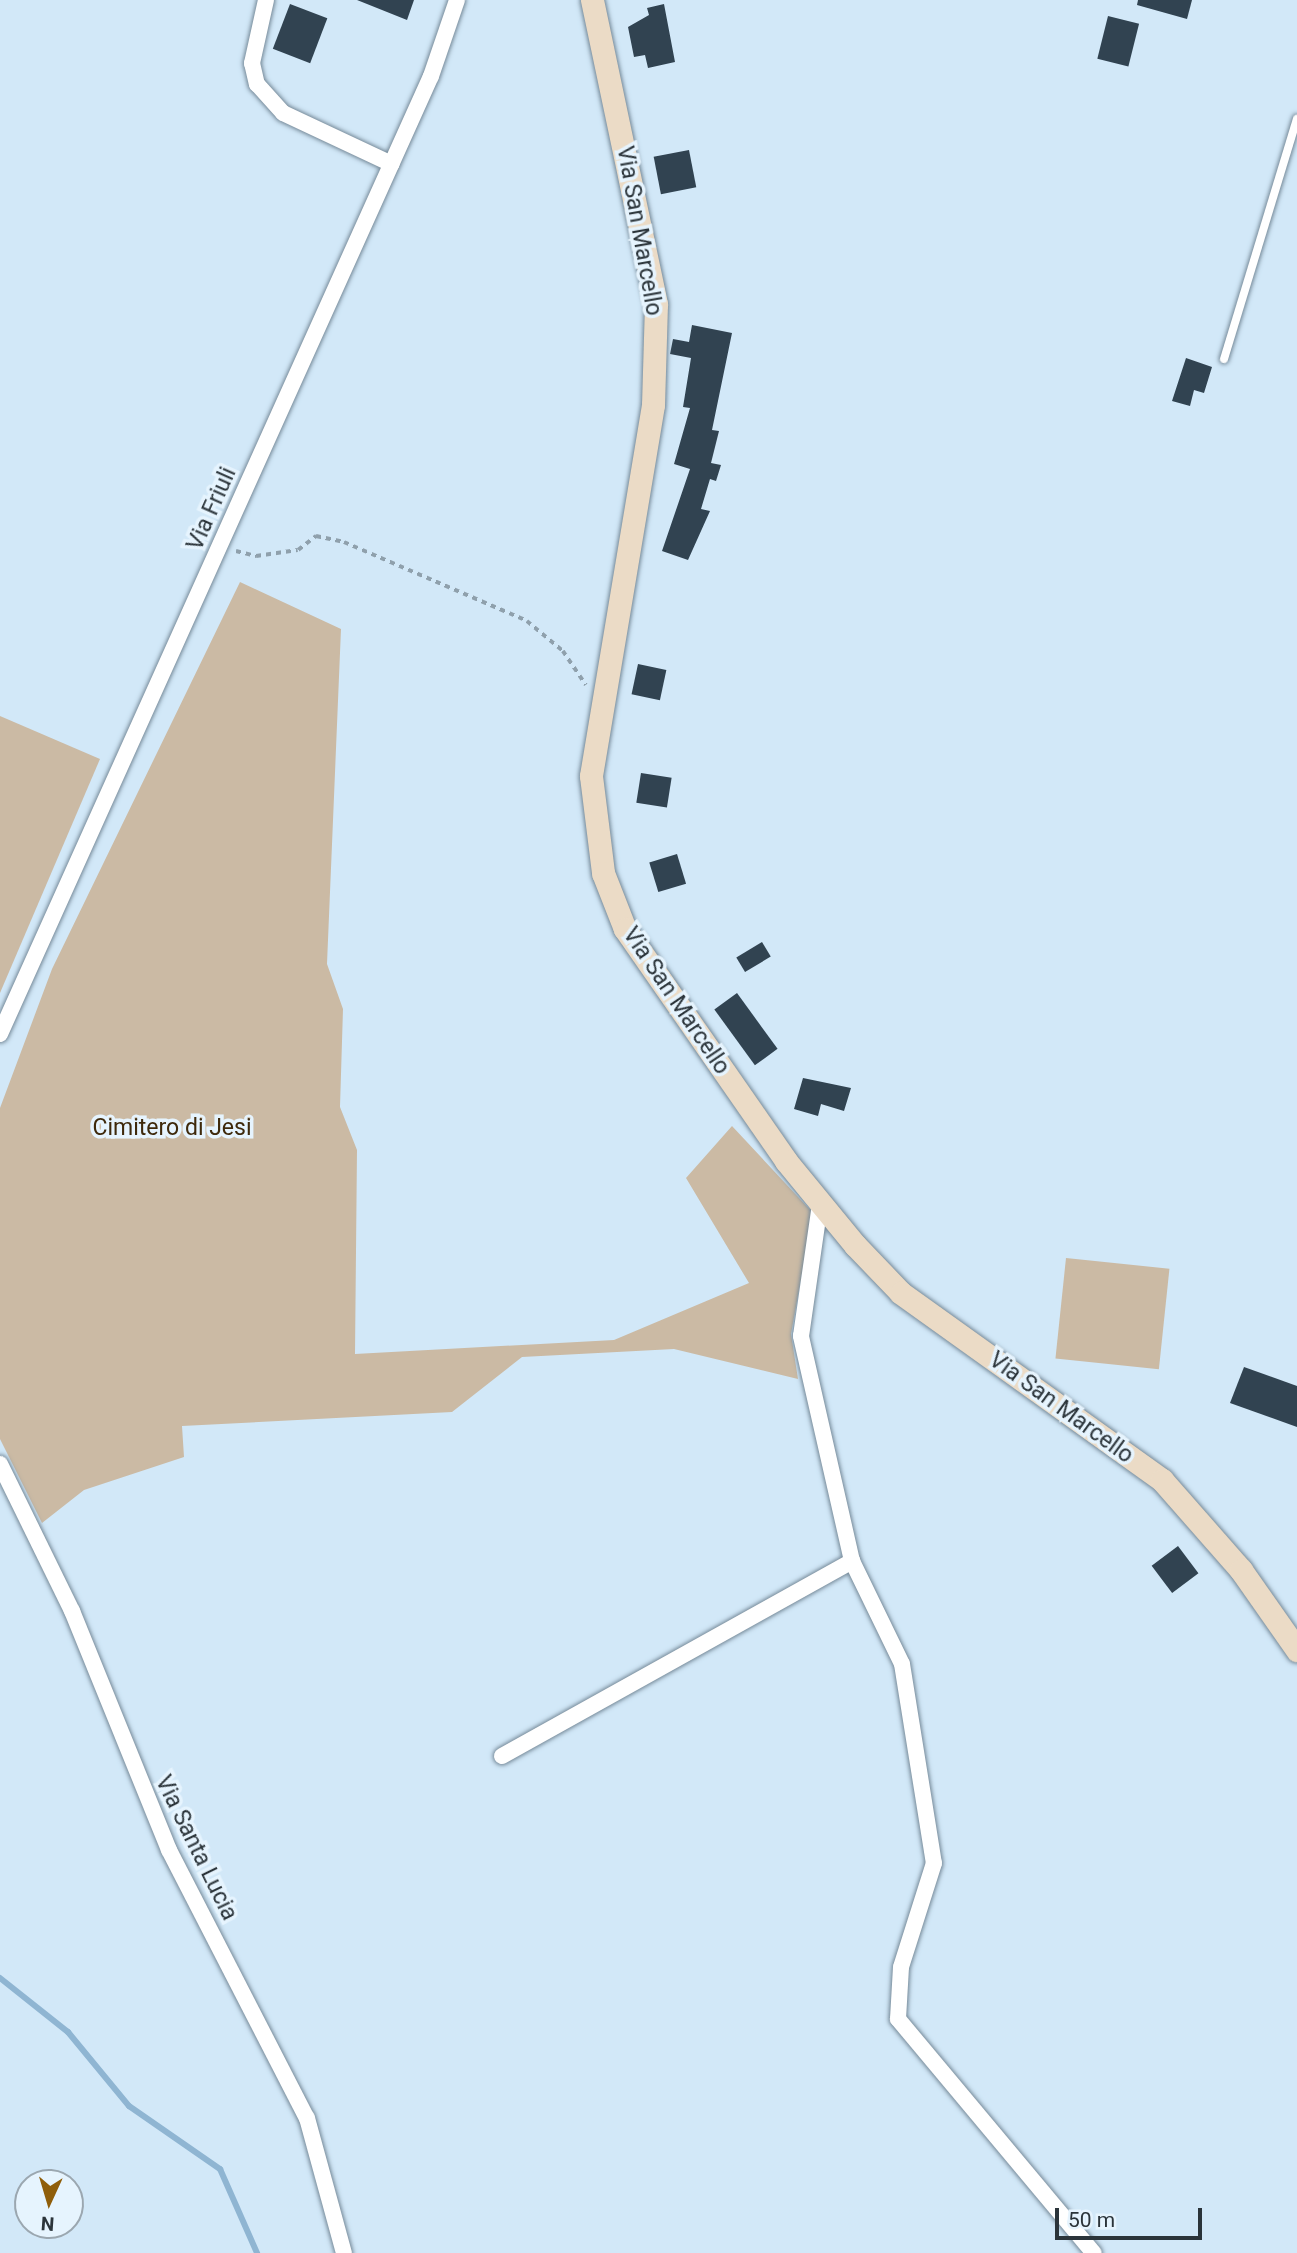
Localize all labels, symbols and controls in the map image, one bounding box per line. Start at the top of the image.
street label: Via San Marcello [610,144,668,318]
street label: Via Friuli [181,463,243,555]
street label: Via San Marcello [617,922,735,1080]
park label: Cimitero di Jesi [92,1114,252,1142]
street label: Via San Marcello [983,1346,1139,1470]
street label: Via Santa Lucia [149,1771,243,1925]
north arrow [14,2169,84,2239]
scale bar [1059,2194,1206,2238]
text: 50 m [1068,2208,1115,2232]
text: N [40,2212,55,2235]

